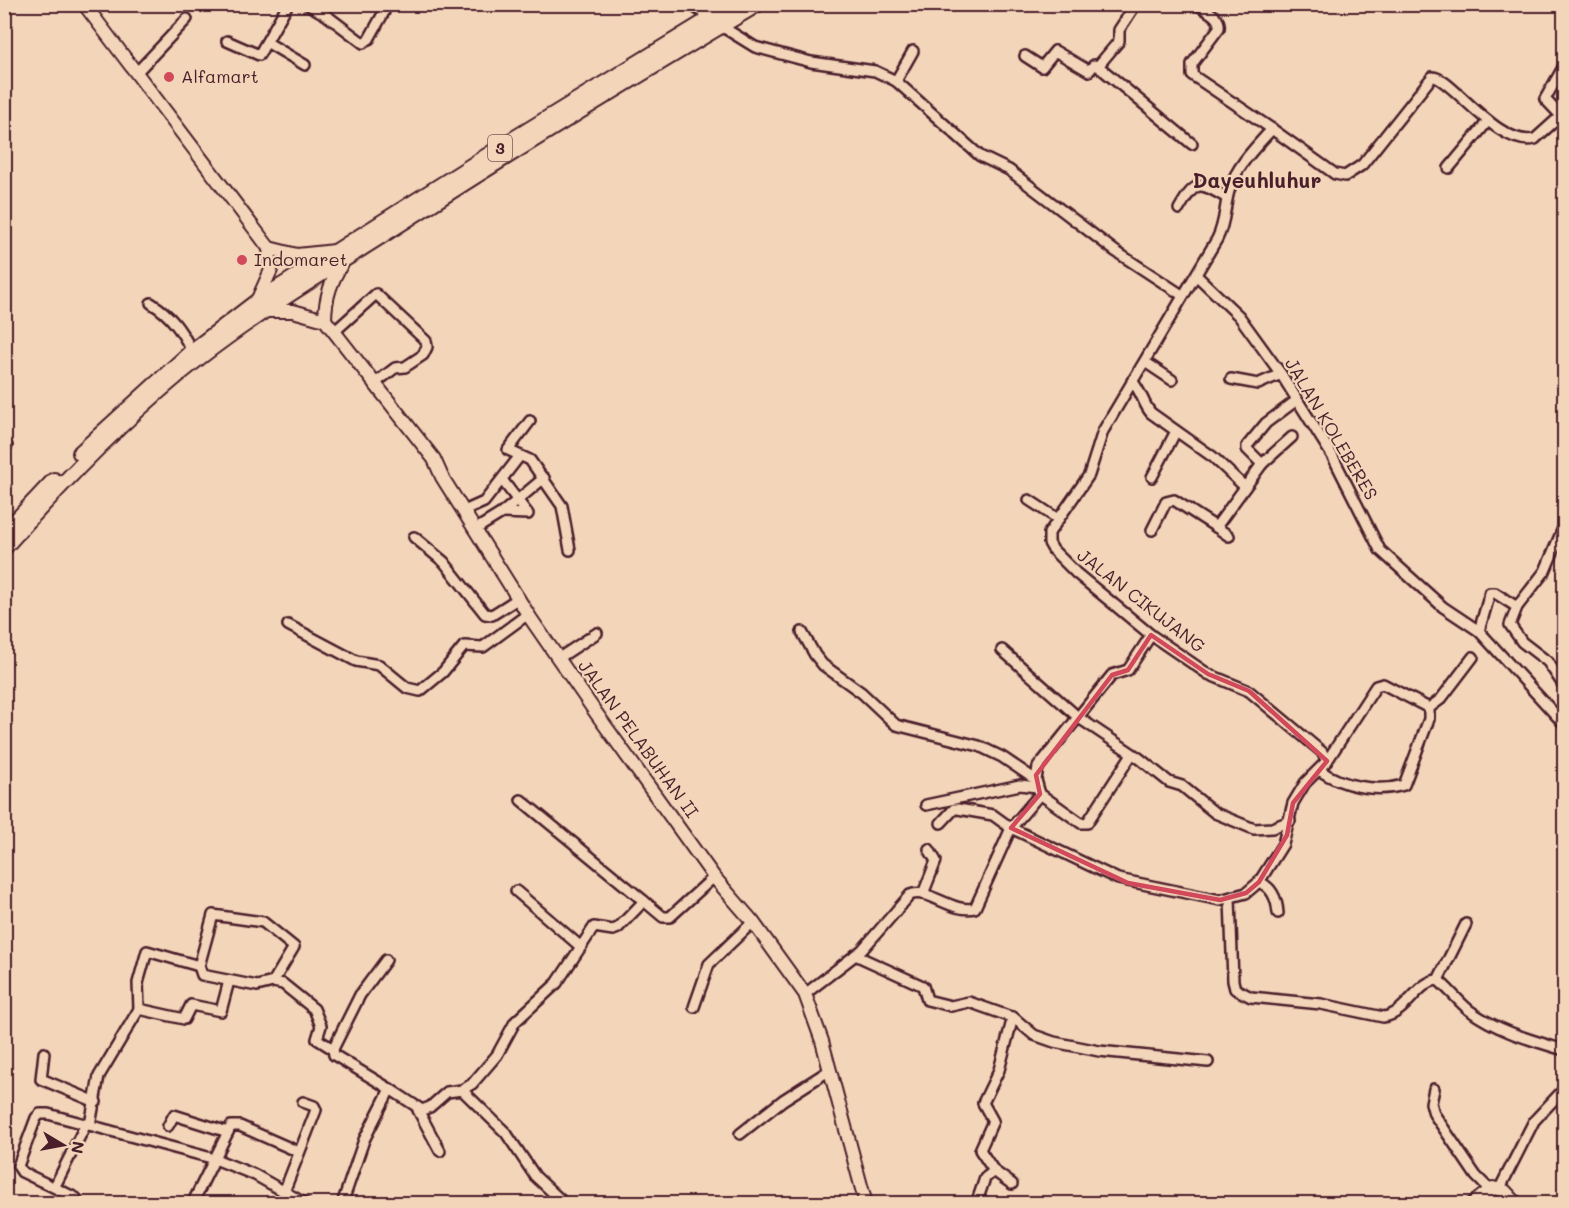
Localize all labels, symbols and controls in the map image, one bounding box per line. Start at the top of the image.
place label: Alfamart [181,64,259,88]
marker: Alfamart [162,70,176,84]
road number: 3 [488,135,512,161]
district label: Dayeuhluhur [1193,166,1322,194]
place label: Indomaret [254,247,348,271]
marker: Indomaret [235,253,249,267]
street label: JALAN KOLEBERES [1280,353,1384,504]
street label: JALAN CIKUJANG [1073,543,1210,658]
street label: JALAN PELABUHAN II [573,655,704,822]
north arrow [33,1115,93,1175]
text: N [67,1140,90,1156]

